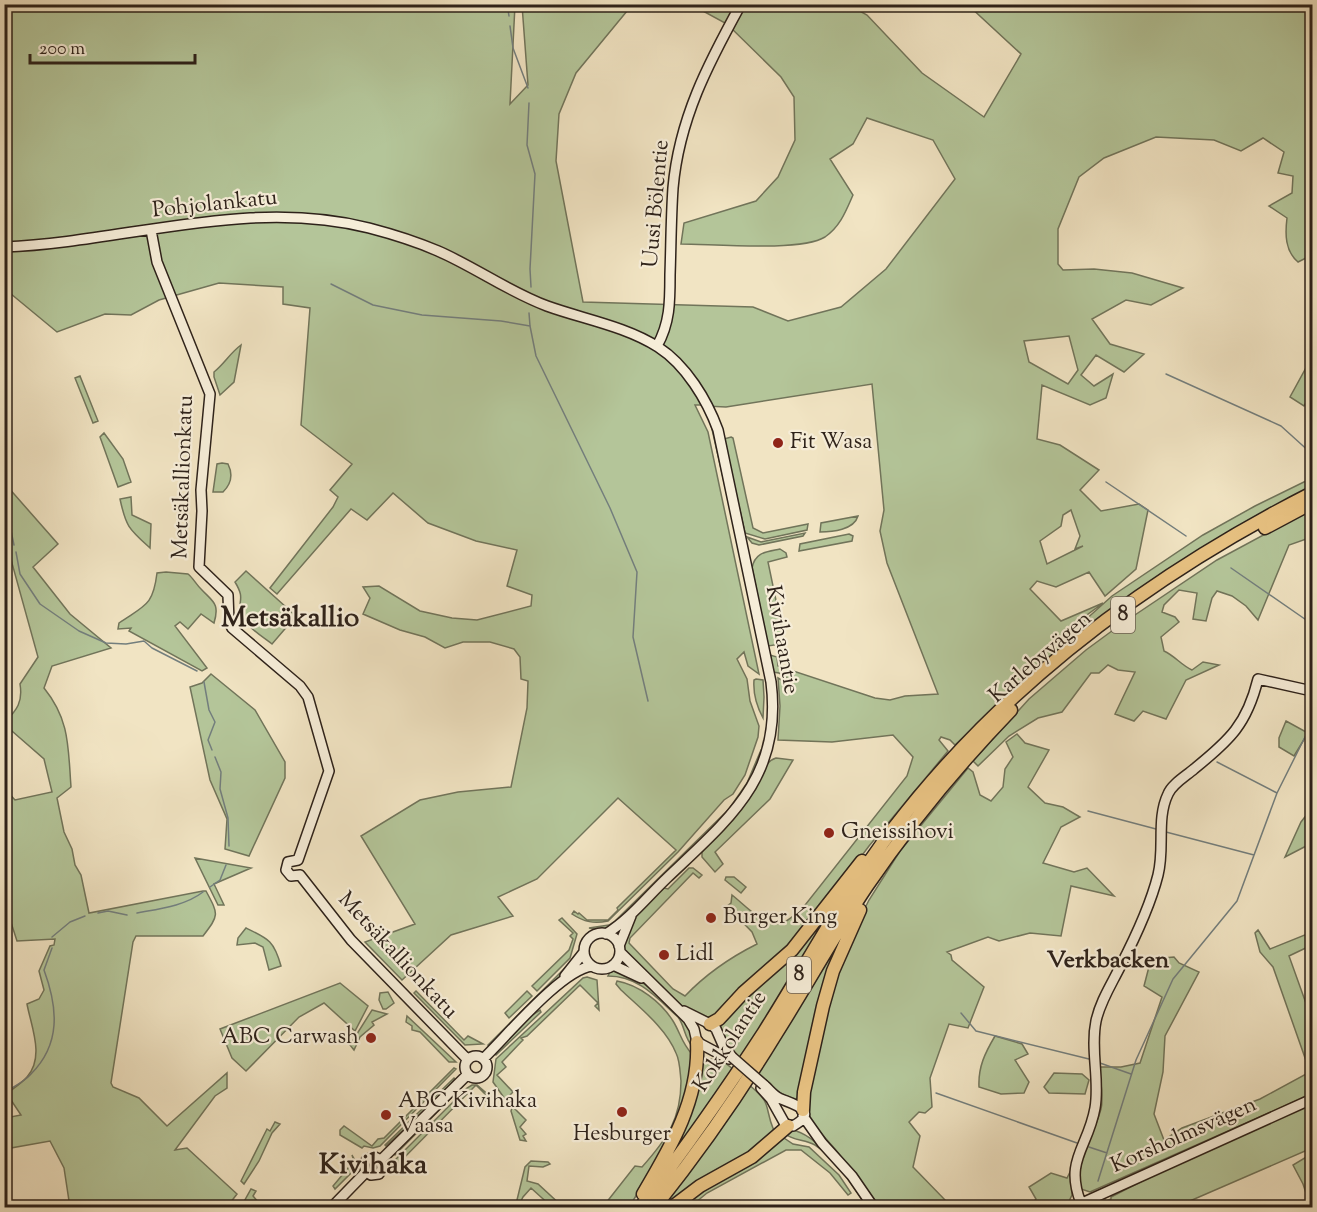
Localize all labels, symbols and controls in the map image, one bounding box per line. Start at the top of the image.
scale bar [30,27,195,65]
text: 200 m [39,37,85,63]
street label: Uusi Bölentie [635,138,679,270]
street label: Pohjolankatu [151,182,279,227]
street label: Metsäkallionkatu [165,394,203,560]
place label: Fit Wasa [790,427,872,459]
marker: Fit Wasa [771,436,785,450]
street label: Kivihaantie [756,583,806,697]
road number: 8 [1111,597,1135,633]
district label: Metsäkallio [221,599,359,639]
street label: Karlebyvägen [982,604,1100,712]
place label: Gneissihovi [841,817,954,849]
marker: Gneissihovi [822,826,836,840]
street label: Metsäkallionkatu [329,885,465,1027]
place label: Burger King [723,902,838,934]
marker: Burger King [704,911,718,925]
place label: Lidl [676,939,714,971]
district label: Verkbacken [1047,944,1170,978]
marker: Lidl [657,948,671,962]
road number: 8 [787,957,811,993]
street label: Kokkolantie [686,985,776,1099]
place label: ABC Carwash [221,1022,359,1054]
marker: ABC Carwash [364,1031,378,1045]
place label: ABC Kivihaka Vaasa [398,1086,537,1143]
street label: Korsholmsvägen [1106,1090,1262,1182]
marker: Hesburger [615,1105,629,1119]
marker: ABC Kivihaka Vaasa [379,1108,393,1122]
place label: Hesburger [573,1119,671,1151]
district label: Kivihaka [319,1146,427,1186]

